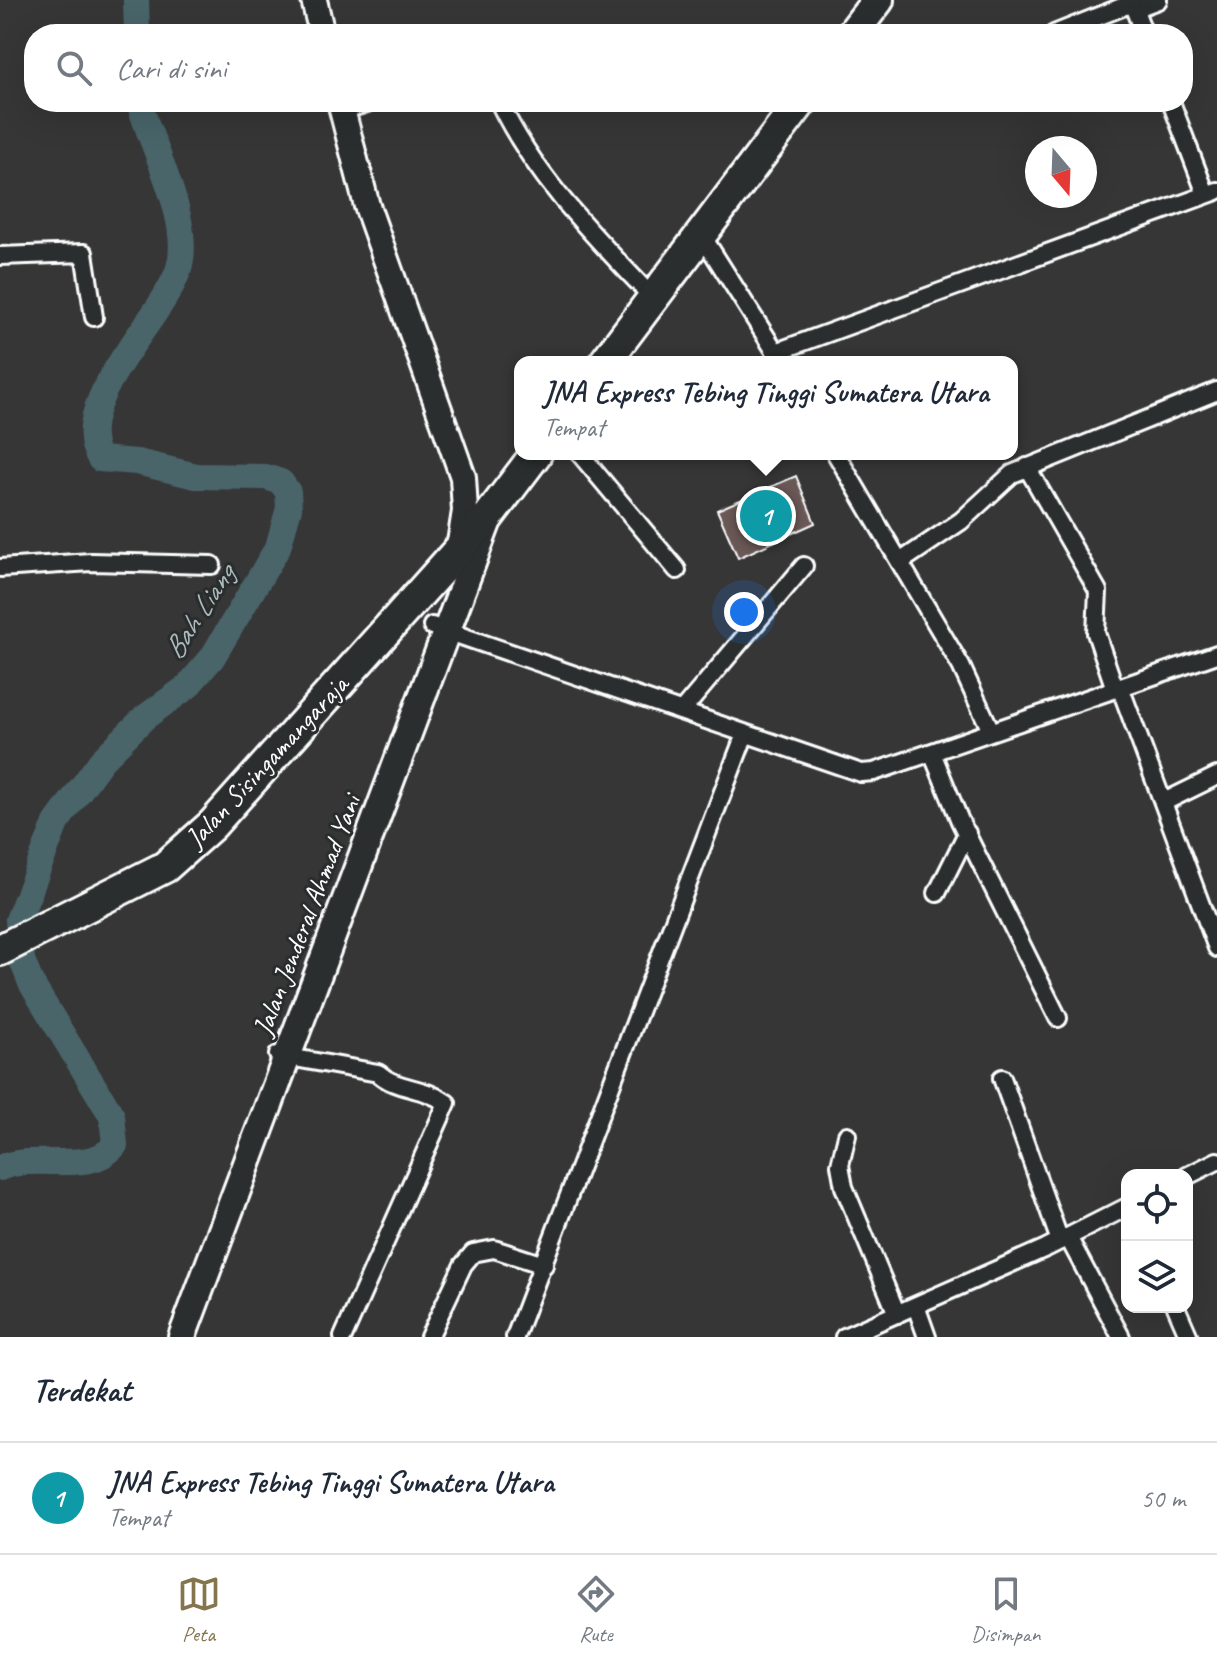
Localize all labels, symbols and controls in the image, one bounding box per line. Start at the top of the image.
search box [24,24,1193,112]
icon: search [52,46,96,90]
text: Cari di sini [116,49,227,87]
north arrow [1025,136,1097,208]
popup [514,356,1018,460]
text: JNA Express Tebing Tinggi Sumatera Utara [543,373,989,411]
text: Tempat [543,411,605,444]
pin: 1 [740,486,792,546]
water label: Bah Liang [155,554,246,666]
your location [724,592,764,632]
street label: Jalan Sisingamangaraja [176,666,357,857]
street label: Jalan Jenderal Ahmad Yani [244,786,370,1042]
map controls [1121,1169,1193,1313]
button: locate [1121,1169,1193,1241]
button: layers [1121,1241,1193,1313]
text: Terdekat [32,1368,131,1411]
text: JNA Express Tebing Tinggi Sumatera Utara [108,1463,554,1501]
text: 1 [52,1482,64,1515]
text: 50 m [1141,1482,1185,1515]
text: Tempat [108,1501,169,1534]
tab: Peta [177,1572,221,1648]
tab: Rute [574,1572,618,1648]
tab: Disimpan [971,1572,1040,1648]

